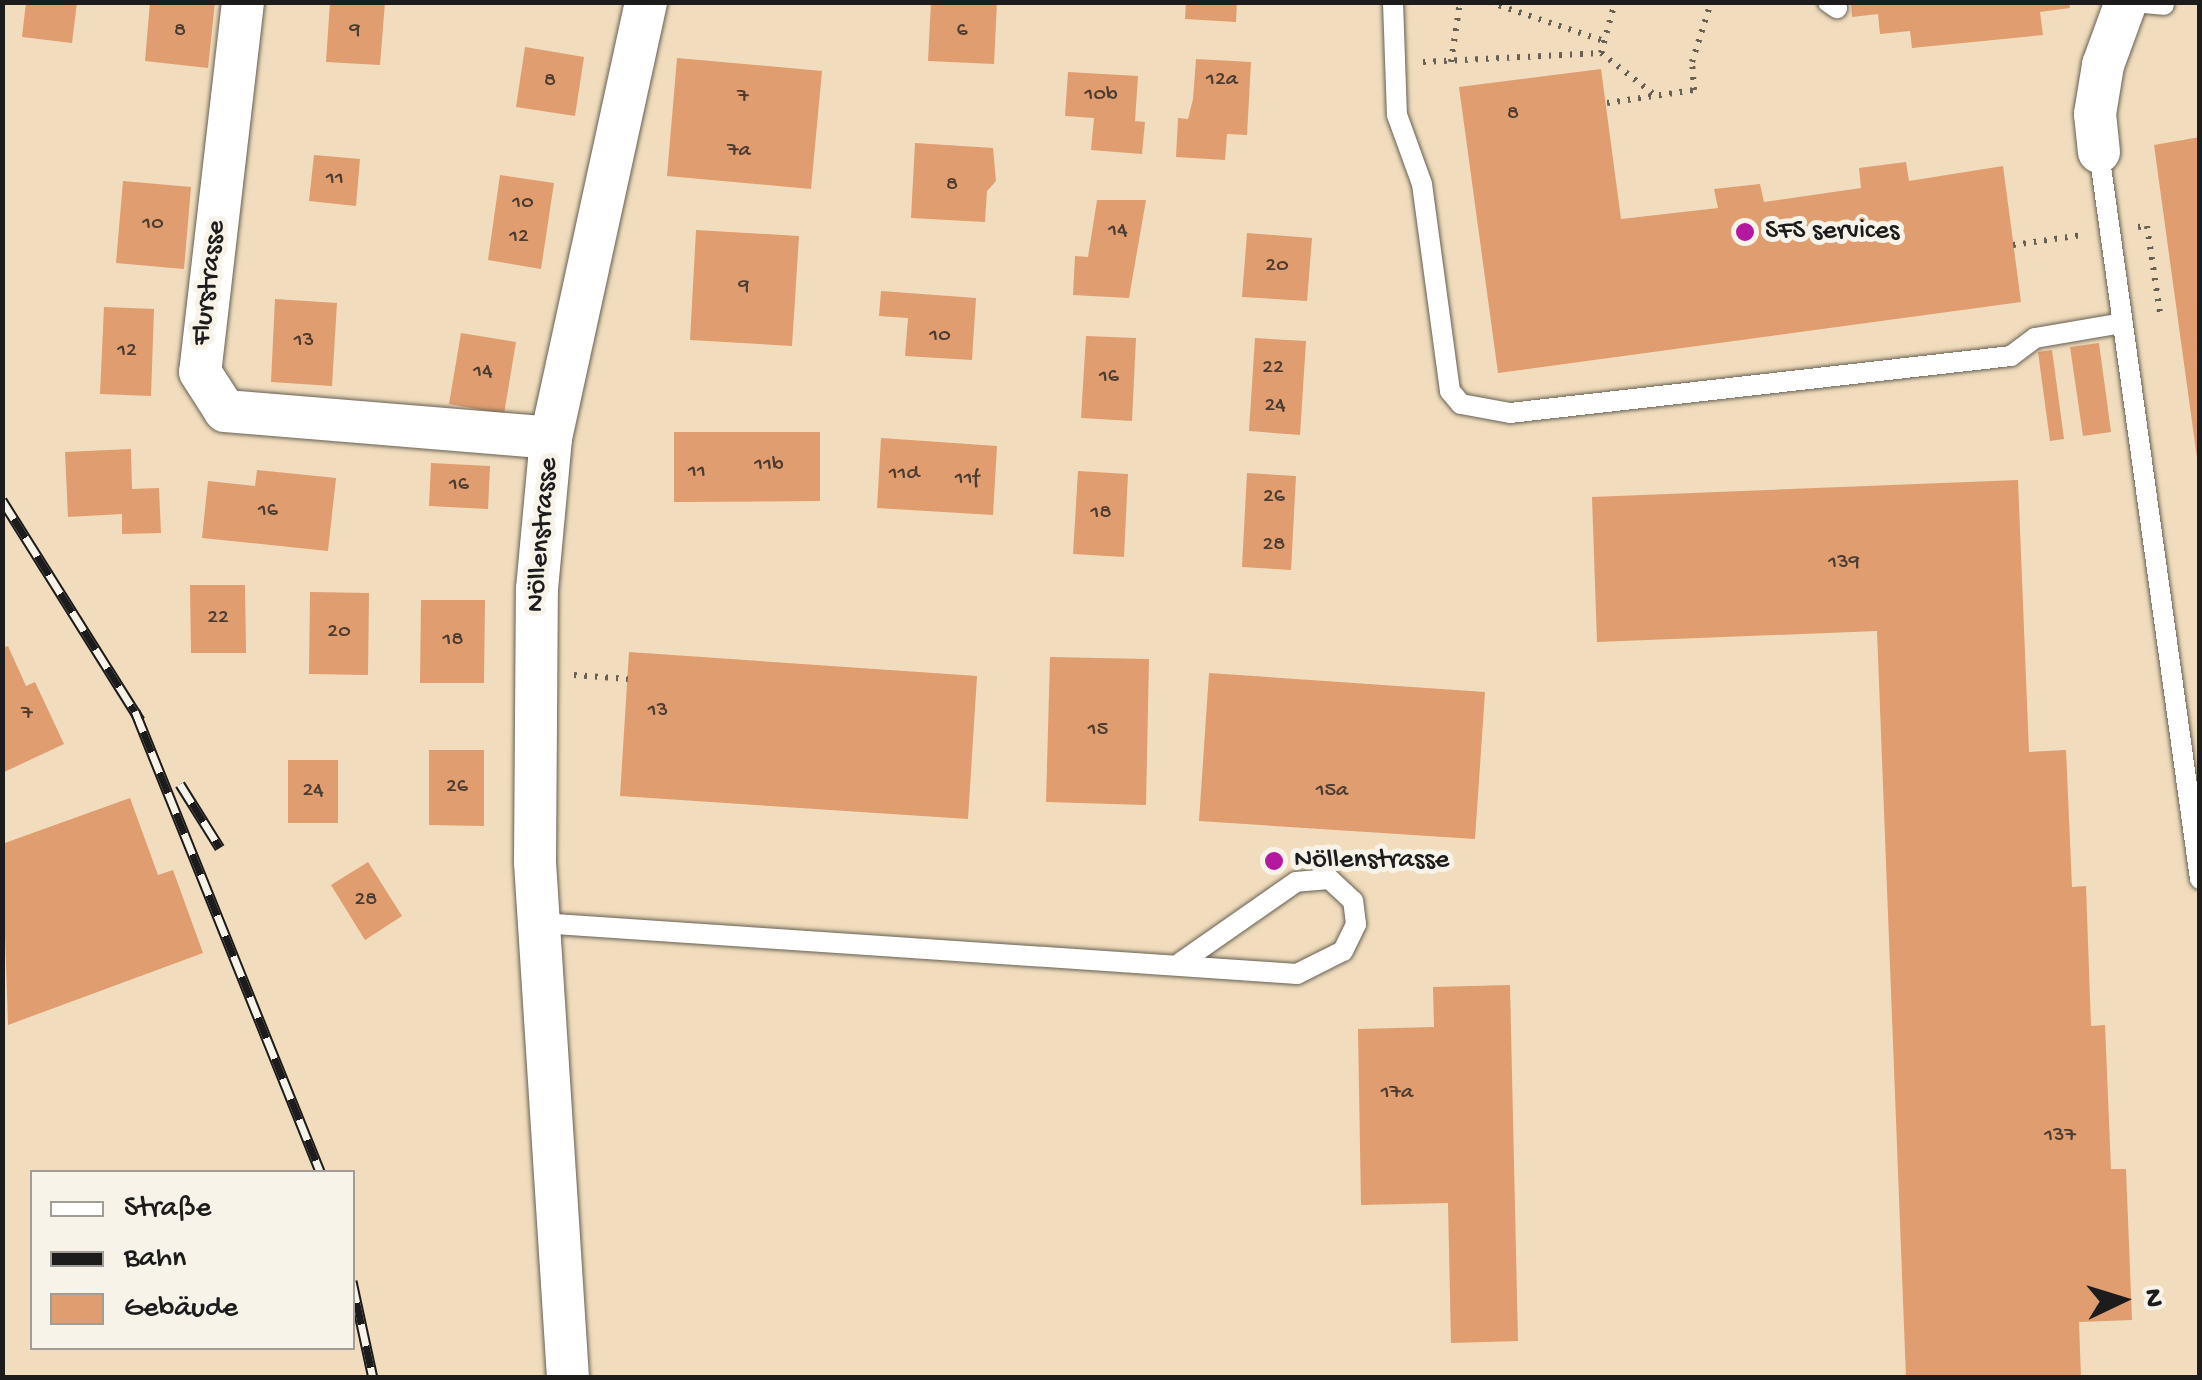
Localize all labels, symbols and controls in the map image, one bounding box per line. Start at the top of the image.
house number: 8 [174,19,186,45]
house number: 9 [349,19,361,45]
house number: 6 [956,19,968,45]
house number: 12a [1206,68,1238,94]
house number: 8 [544,69,556,95]
house number: 10b [1085,83,1117,109]
house number: 7 [737,85,749,111]
house number: 8 [1507,102,1519,128]
house number: 7a [727,139,751,165]
house number: 11 [326,167,344,193]
house number: 8 [946,173,958,199]
house number: 10 [512,191,534,217]
house number: 10 [142,212,164,238]
place label: SFS services [1765,215,1899,249]
street label: Flurstrasse [186,219,234,347]
house number: 14 [1108,219,1128,245]
marker: SFS services [1734,221,1756,243]
house number: 12 [509,225,529,251]
house number: 20 [1265,254,1289,280]
house number: 9 [738,275,750,301]
house number: 10 [929,324,951,350]
house number: 13 [294,329,314,355]
house number: 12 [117,339,137,365]
house number: 22 [1262,356,1284,382]
house number: 14 [473,360,493,386]
house number: 16 [1099,365,1119,391]
house number: 24 [1264,394,1286,420]
house number: 11b [754,453,784,479]
street label: Nöllenstrasse [520,456,566,614]
house number: 11 [688,460,706,486]
house number: 11d [889,462,919,488]
house number: 11f [955,467,979,493]
house number: 16 [449,473,469,499]
house number: 26 [1263,485,1285,511]
house number: 16 [258,499,278,525]
house number: 18 [1091,501,1111,527]
house number: 28 [1263,533,1285,559]
house number: 139 [1828,551,1860,577]
house number: 22 [207,606,229,632]
house number: 20 [327,620,351,646]
house number: 18 [443,628,463,654]
house number: 13 [648,699,668,725]
house number: 7 [21,702,33,728]
house number: 15 [1088,718,1108,744]
house number: 26 [446,775,468,801]
house number: 24 [302,779,324,805]
house number: 15a [1316,779,1348,805]
place label: Nöllenstrasse [1294,844,1449,878]
marker: Nöllenstrasse [1263,850,1285,872]
house number: 28 [355,888,377,914]
house number: 17a [1381,1081,1413,1107]
house number: 137 [2044,1124,2076,1150]
legend [30,1170,355,1350]
text: Straße [124,1192,211,1227]
text: Bahn [124,1242,186,1277]
north arrow [2072,1250,2172,1350]
text: N [2135,1288,2170,1308]
text: Gebäude [124,1292,238,1327]

